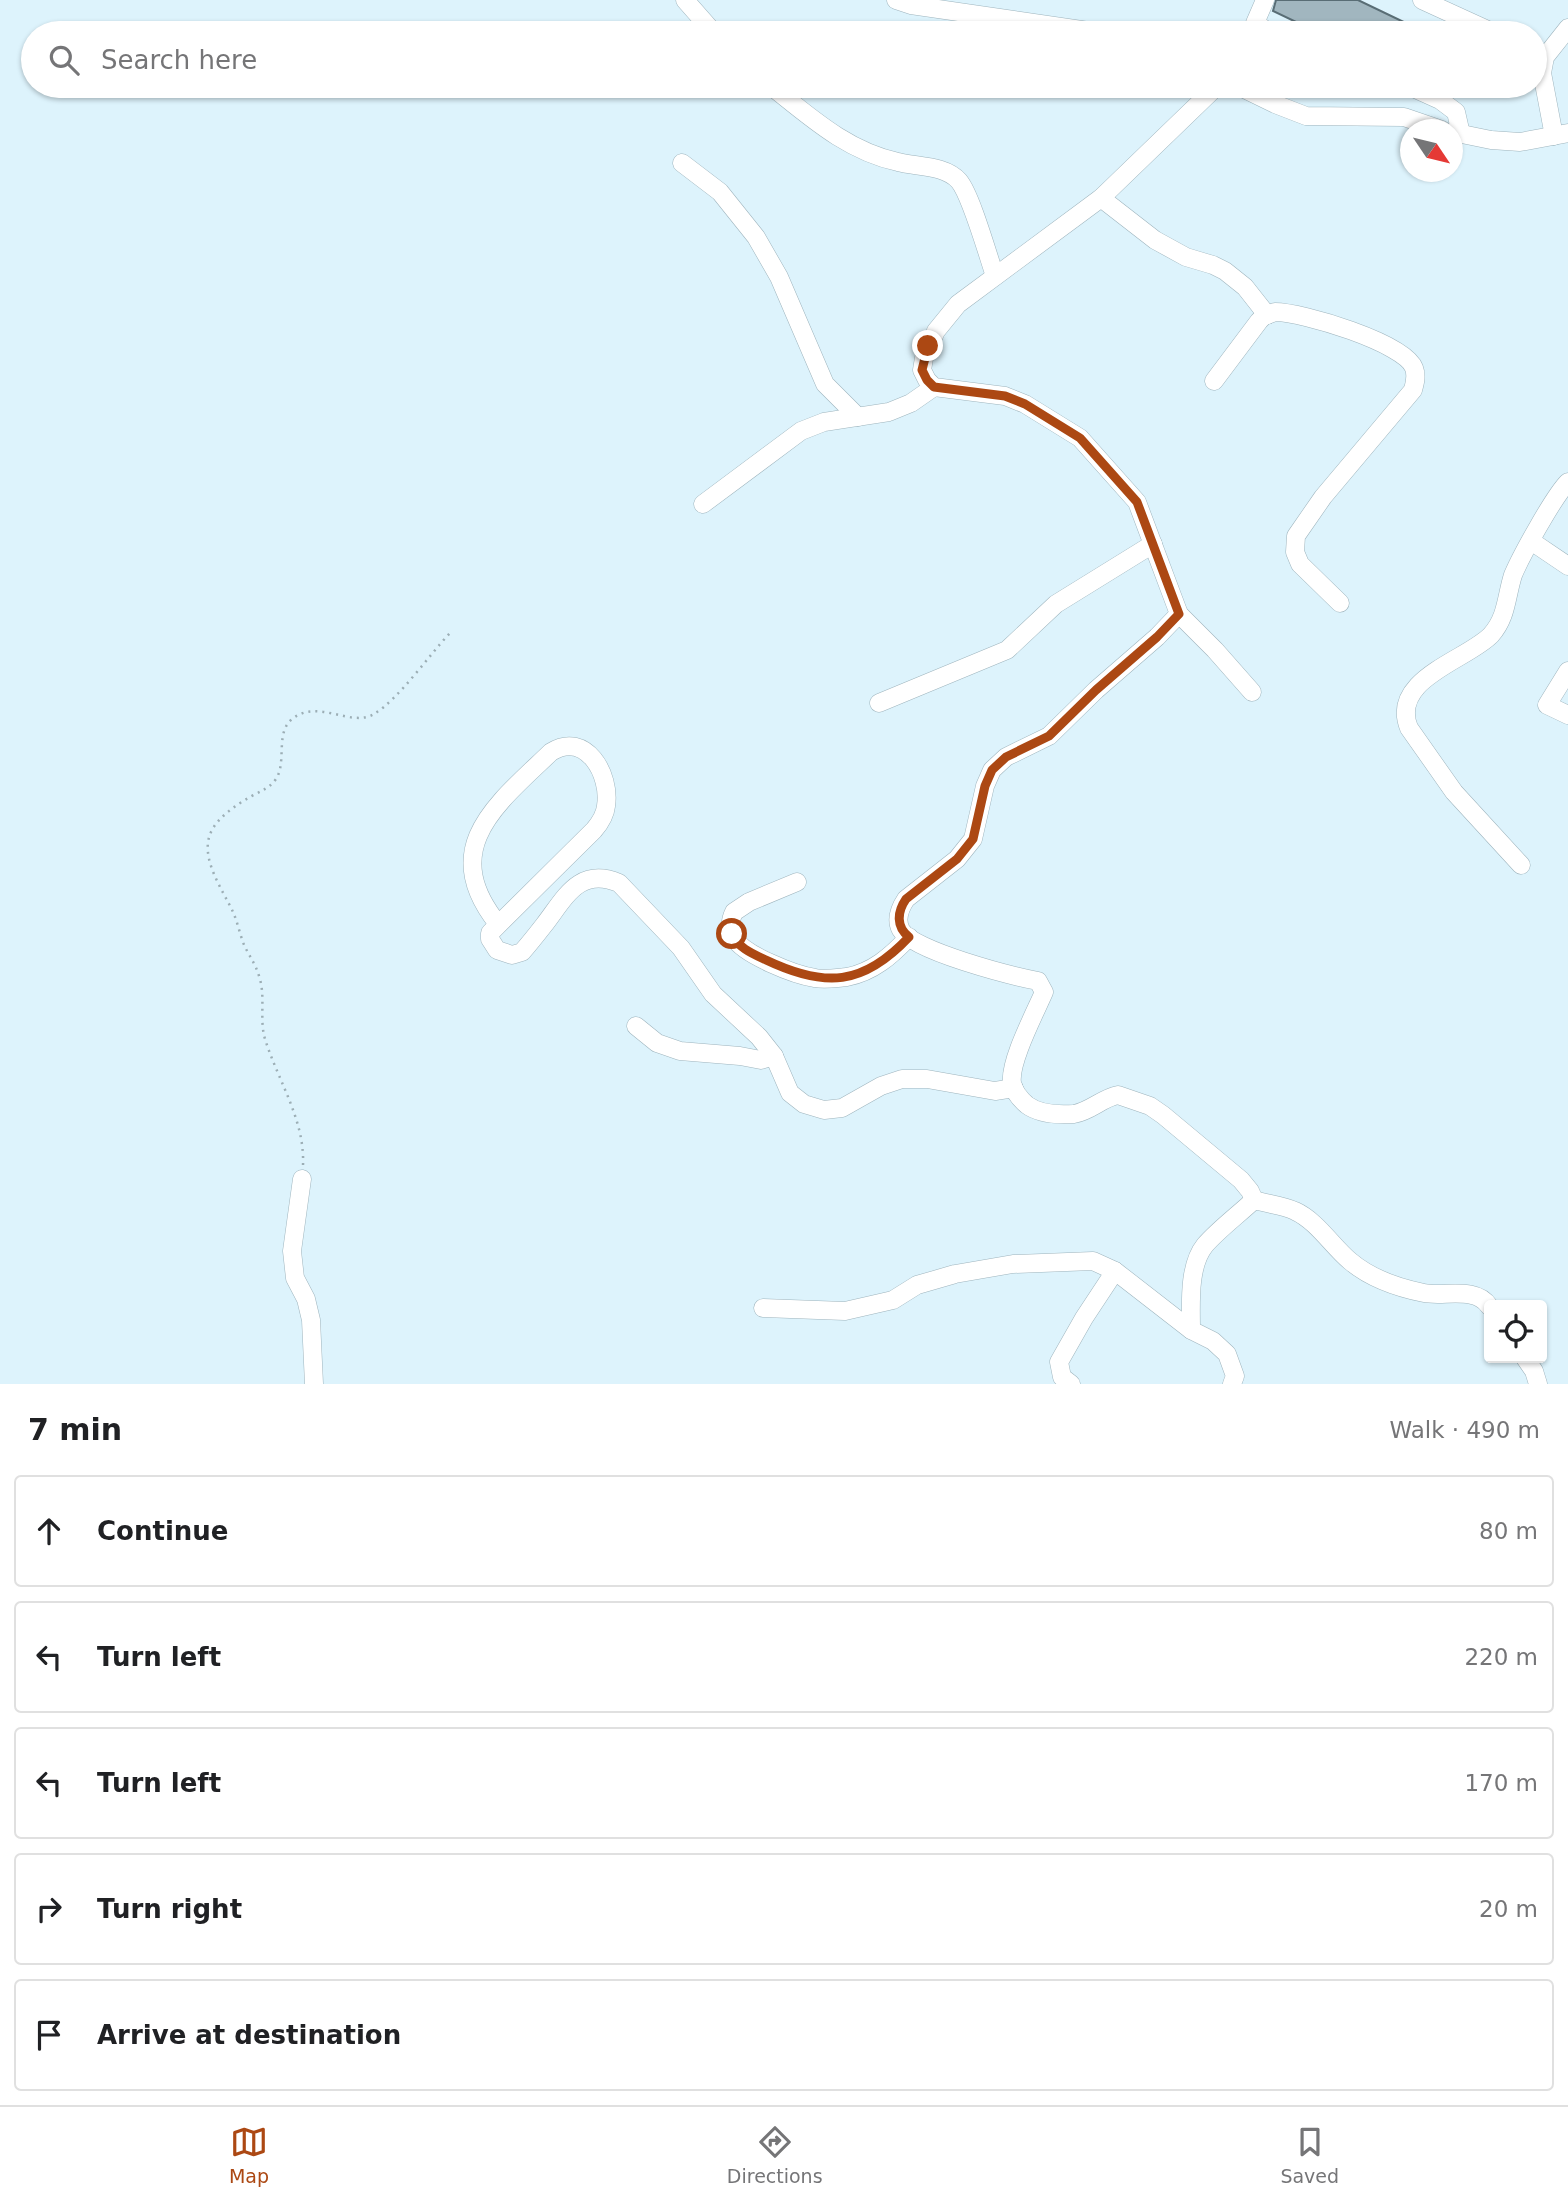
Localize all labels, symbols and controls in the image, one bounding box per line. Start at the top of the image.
search box [21,21,1547,98]
icon: search [45,41,83,79]
text: Search here [101,45,257,75]
north arrow [1400,119,1463,182]
route end [912,330,943,361]
route start [716,918,747,949]
map controls [1484,1300,1547,1363]
button: locate [1484,1300,1547,1363]
text: 7 min [28,1412,122,1447]
text: Walk · 490 m [1389,1417,1540,1443]
icon: ahead [30,1512,68,1550]
text: Continue [97,1516,228,1546]
text: 80 m [1479,1518,1538,1544]
icon: left [30,1638,68,1676]
text: Turn left [97,1642,221,1672]
text: 220 m [1464,1644,1538,1670]
icon: left [30,1764,68,1802]
text: Turn left [97,1768,221,1798]
text: 170 m [1464,1770,1538,1796]
icon: right [30,1890,68,1928]
text: Turn right [97,1894,242,1924]
text: 20 m [1479,1896,1538,1922]
icon: arrive [30,2016,68,2054]
text: Arrive at destination [97,2020,401,2050]
tab: Map [229,2123,269,2187]
tab: Directions [727,2123,823,2187]
tab: Saved [1280,2123,1339,2187]

